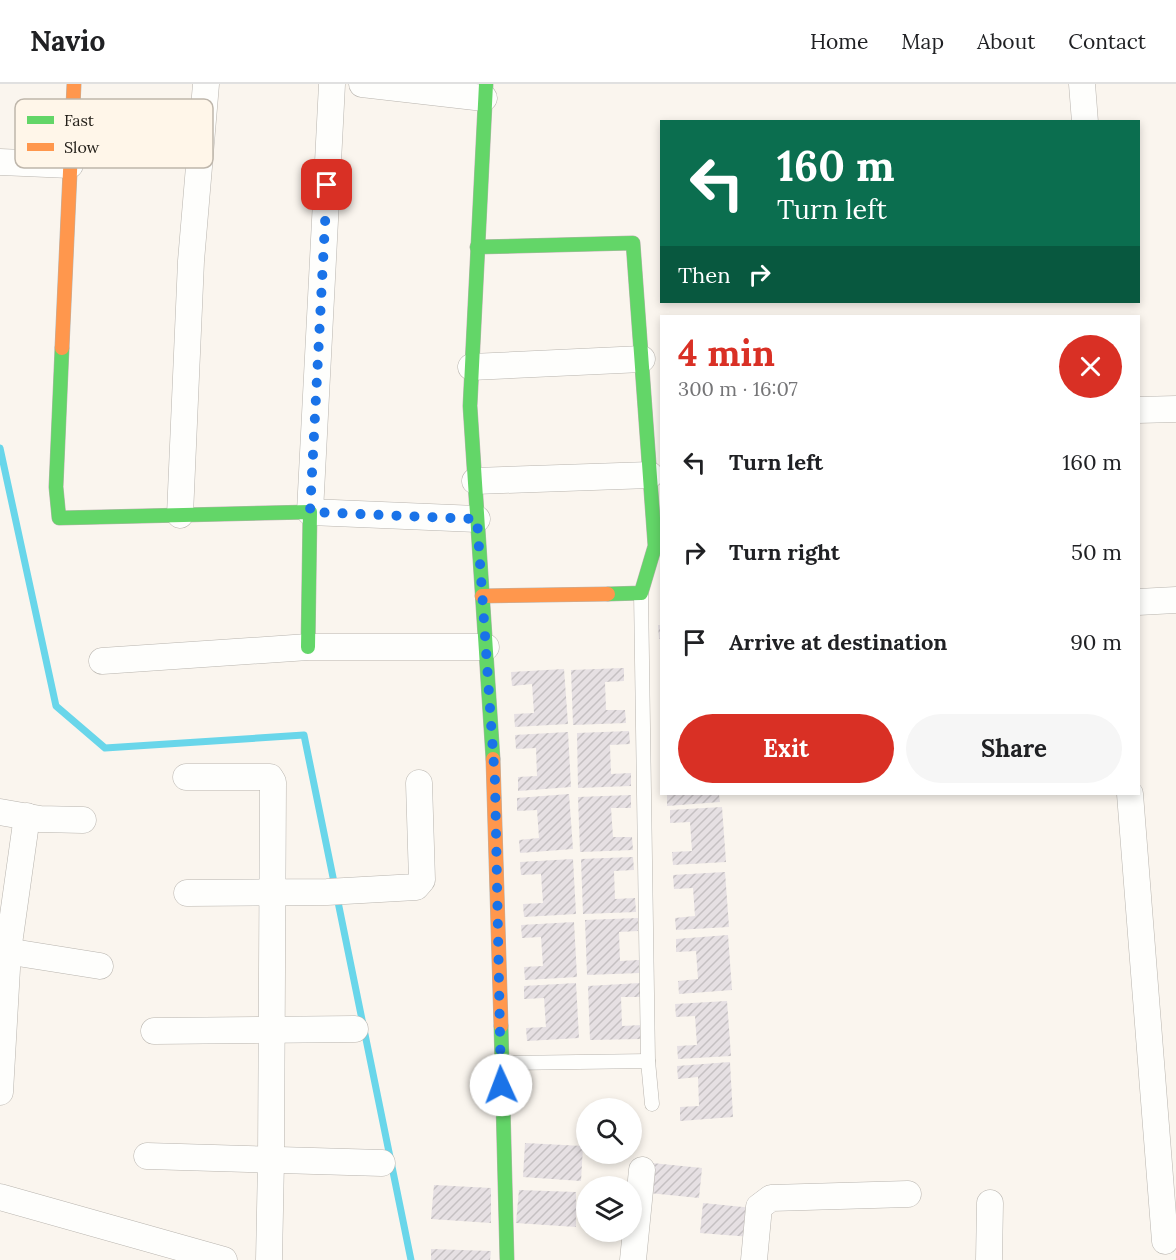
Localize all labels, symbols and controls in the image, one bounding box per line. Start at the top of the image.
text: Navio [30,23,105,59]
text: Home [810,28,868,55]
text: Map [901,28,944,55]
text: About [977,28,1035,55]
text: Contact [1068,28,1146,55]
legend [15,99,213,168]
text: Fast [64,110,95,130]
text: Slow [64,137,100,157]
text: 160 m [777,139,895,193]
icon: left [678,144,756,222]
pin [301,159,352,210]
icon: arrive [310,168,343,201]
text: Turn left [777,192,887,226]
icon: right [743,258,776,291]
text: Then [678,261,731,289]
text: 4 min [678,330,775,376]
button: close [1059,335,1122,398]
text: 300 m · 16:07 [678,376,798,401]
icon: left [678,446,711,479]
text: Turn left [729,448,823,476]
text: 160 m [1062,448,1122,476]
icon: right [678,536,711,569]
text: Turn right [729,538,840,566]
text: 50 m [1071,538,1122,566]
icon: arrive [678,626,711,659]
text: Arrive at destination [729,628,947,656]
text: 90 m [1070,628,1122,656]
button: Exit [678,714,894,783]
button: Share [906,714,1122,783]
position arrow [469,1053,533,1117]
map controls [576,1098,642,1242]
button: search [576,1098,642,1164]
button: layers [576,1176,642,1242]

